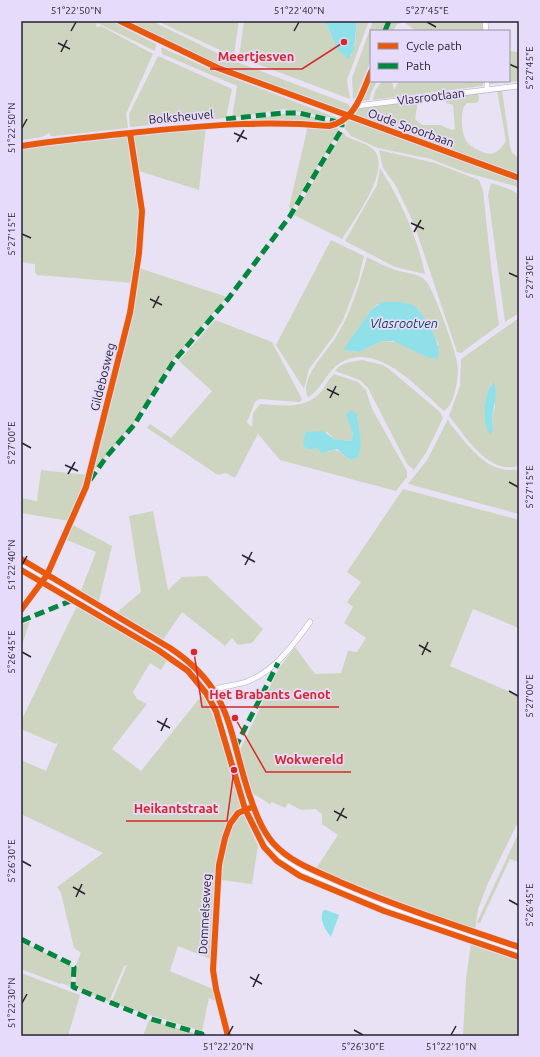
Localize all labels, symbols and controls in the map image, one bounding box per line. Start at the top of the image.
text: 51°22'50"N [51,5,101,16]
text: 51°22'40"N [274,5,324,16]
text: 5°27'45"E [405,5,449,16]
legend [370,30,510,82]
text: Cycle path [406,39,462,52]
callout: Meertjesven [210,44,302,69]
text: 5°27'45"E [524,46,535,90]
text: Meertjesven [218,49,294,63]
text: Path [406,59,431,72]
street label: Vlasrootlaan [396,86,465,107]
text: 51°22'50"N [6,103,17,153]
street label: Oude Spoorbaan [366,106,456,149]
street label: Bolksheuvel [148,107,214,126]
text: 5°27'15"E [6,212,17,256]
text: 5°27'30"E [524,255,535,299]
water label: Vlasrootven [370,316,438,330]
street label: Gildebosweg [88,341,117,412]
text: 5°27'00"E [6,421,17,465]
text: 5°27'15"E [524,465,535,509]
text: 51°22'40"N [6,540,17,590]
text: 5°26'45"E [6,630,17,674]
text: 5°27'00"E [524,674,535,718]
callout: Het Brabants Genot [202,682,339,707]
text: Het Brabants Genot [209,687,331,701]
callout: Wokwereld [266,747,351,772]
text: Wokwereld [274,752,344,766]
callout: Heikantstraat [126,796,227,821]
text: Heikantstraat [134,801,219,815]
text: 5°26'30"E [6,839,17,883]
street label: Dommelseweg [196,873,213,955]
text: 5°26'45"E [524,883,535,927]
text: 51°22'30"N [6,978,17,1028]
text: 51°22'20"N [203,1041,253,1052]
text: 5°26'30"E [341,1041,385,1052]
text: 51°22'10"N [426,1041,476,1052]

